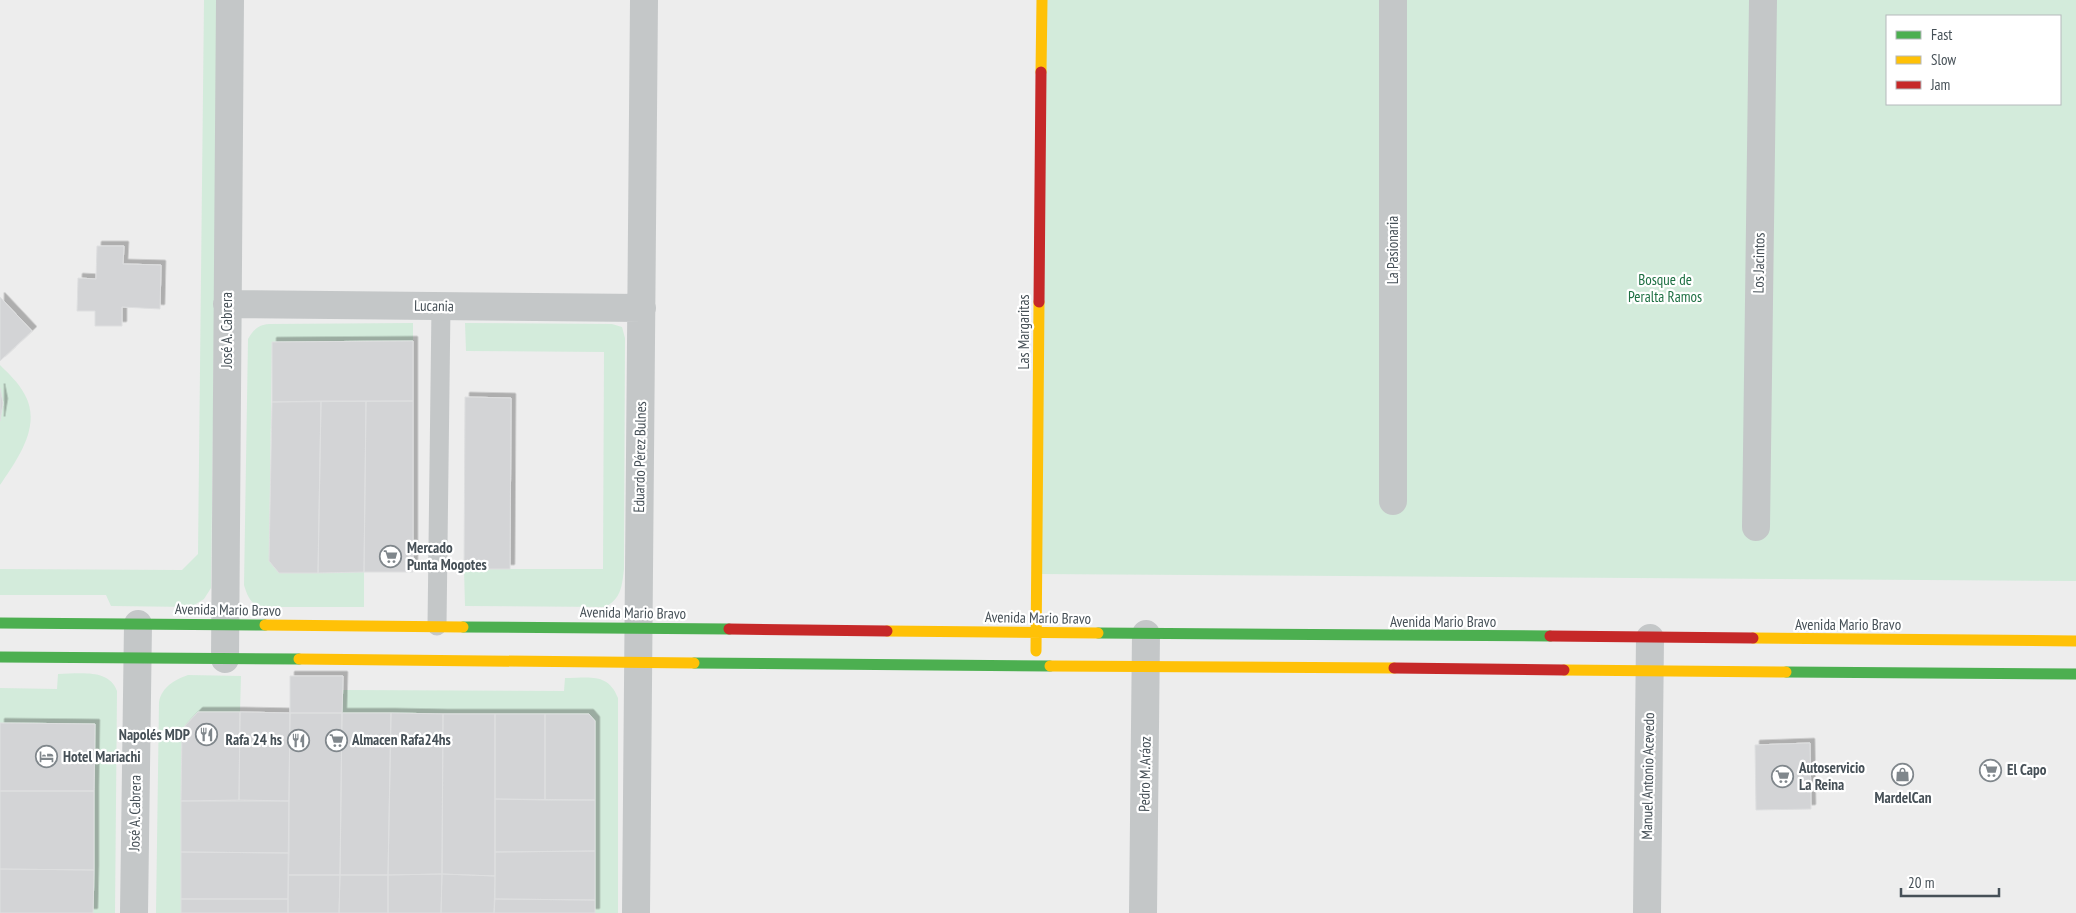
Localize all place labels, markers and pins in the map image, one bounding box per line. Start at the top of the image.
place label: Mercado Punta Mogotes [407,538,487,574]
supermarket icon: Mercado Punta Mogotes [379,545,403,569]
restaurant icon: Napolés MDP [194,723,218,747]
place label: Napolés MDP [119,725,190,744]
restaurant icon: Rafa 24 hs [286,728,310,752]
supermarket icon: Almacen Rafa24hs [324,728,348,752]
place label: Rafa 24 hs [226,730,282,749]
place label: Almacen Rafa24hs [351,730,451,749]
hotel icon: Hotel Mariachi [35,745,59,769]
place label: Hotel Mariachi [63,747,141,766]
place label: Autoservicio La Reina [1798,758,1865,794]
supermarket icon: El Capo [1979,758,2003,782]
place label: El Capo [2007,760,2047,779]
shop icon: MardelCan [1891,763,1915,787]
supermarket icon: Autoservicio La Reina [1771,765,1795,789]
place label: MardelCan [1875,788,1932,807]

